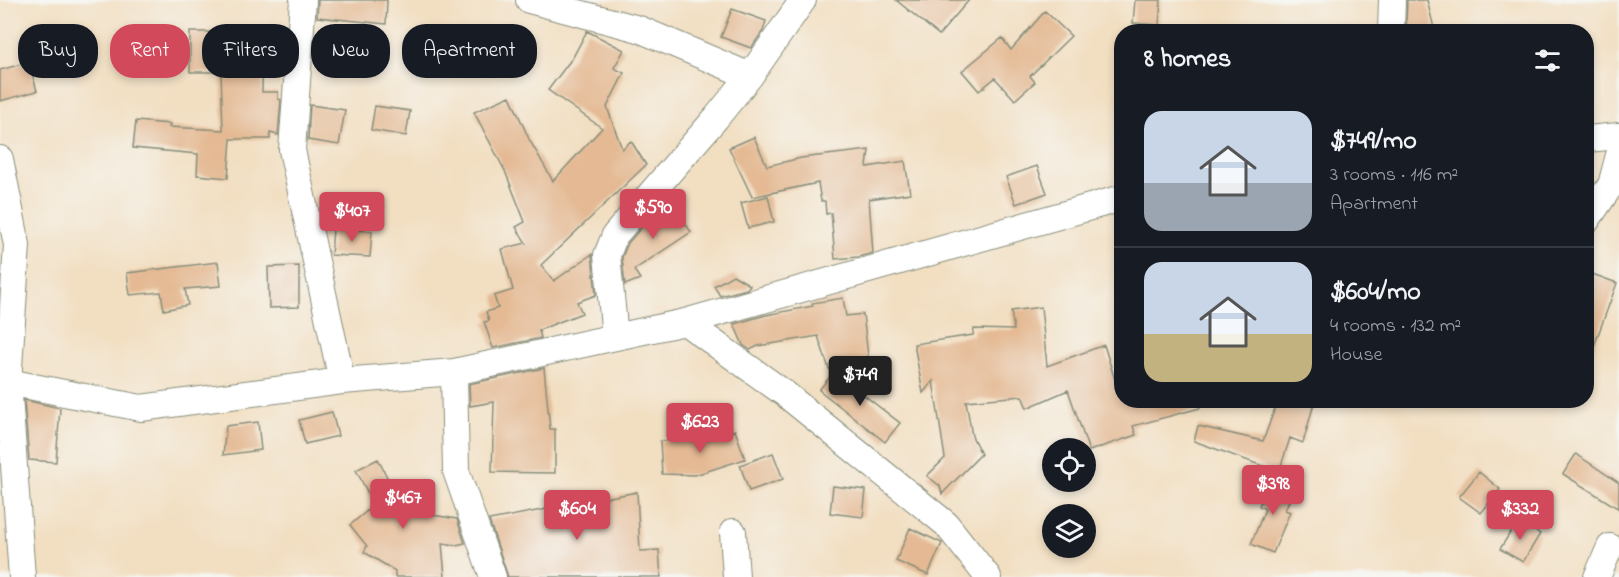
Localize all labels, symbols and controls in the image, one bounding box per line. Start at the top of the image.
chip: Buy [18,24,98,78]
chip: Rent [110,24,190,78]
chip: Filters [202,24,299,78]
chip: New [311,24,390,78]
chip: Apartment [402,24,537,78]
text: 8 homes [1144,41,1231,79]
icon: filters [1531,44,1564,77]
text: $749/mo [1330,123,1417,161]
icon: home [1192,135,1264,207]
text: 3 rooms · 116 m² [1330,161,1458,190]
pin: $590 [617,189,689,240]
text: Apartment [1330,190,1418,219]
pin: $407 [316,192,388,243]
text: $590 [634,194,672,223]
text: $407 [333,197,371,226]
text: $604/mo [1330,274,1421,312]
icon: home [1192,286,1264,358]
text: 4 rooms · 132 m² [1330,312,1461,341]
text: House [1330,341,1383,370]
pin: $749 [824,356,896,407]
text: $749 [843,361,877,390]
pin: $623 [664,403,736,454]
text: $623 [680,408,720,437]
map controls [1042,438,1096,558]
button: locate [1042,438,1096,492]
pin: $398 [1237,465,1309,516]
text: $398 [1256,470,1290,499]
pin: $467 [367,479,439,530]
text: $467 [384,484,422,513]
pin: $604 [541,490,613,541]
pin: $332 [1484,490,1556,541]
text: $604 [558,495,596,524]
text: $332 [1501,495,1539,524]
button: layers [1042,504,1096,558]

